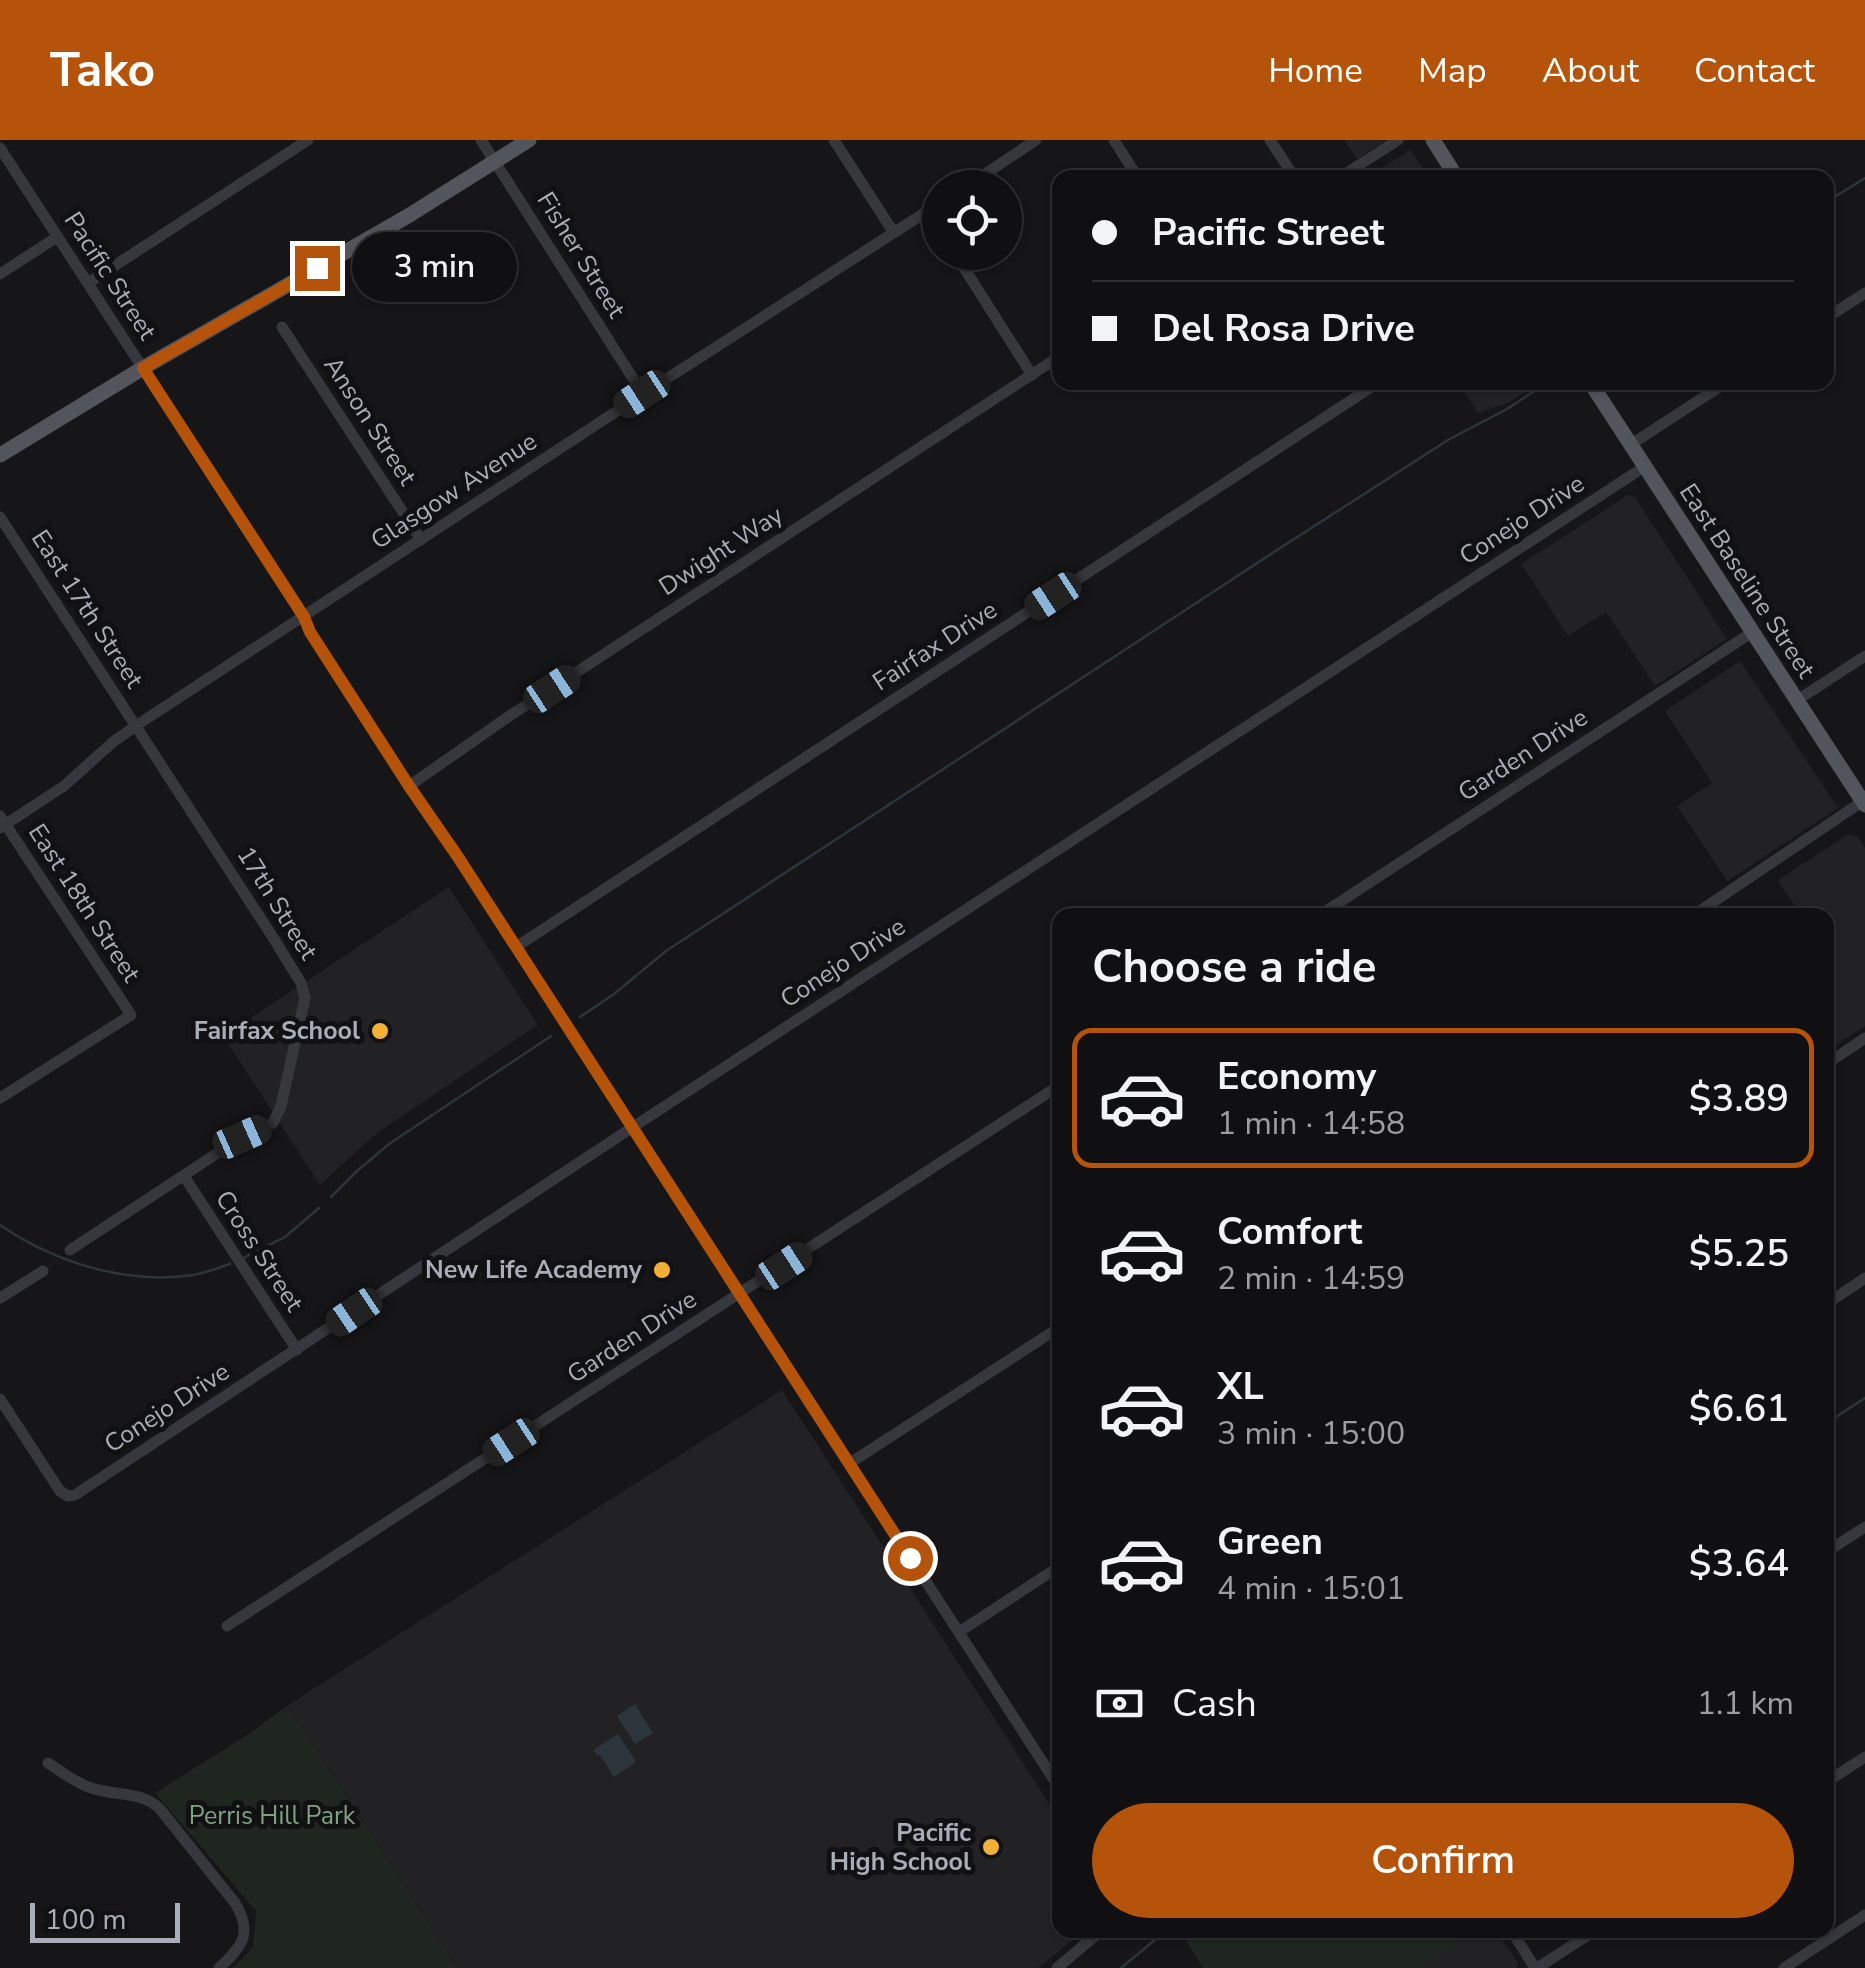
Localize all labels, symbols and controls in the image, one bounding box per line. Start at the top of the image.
text: Tako [50,37,155,103]
text: Home [1268,47,1363,94]
text: Map [1418,47,1487,94]
text: About [1542,47,1639,94]
text: Contact [1694,47,1815,94]
map controls [922,170,1022,270]
button: locate [922,170,1022,270]
street label: Fisher Street [529,186,633,325]
street label: Pacific Street [56,205,164,347]
text: Pacific Street [1152,207,1384,258]
callout: 3 min [352,233,517,303]
text: 3 min [394,245,475,288]
route end [295,246,340,291]
text: Del Rosa Drive [1152,303,1415,354]
street label: Anson Street [316,350,424,492]
car [609,365,675,423]
street label: Glasgow Avenue [364,425,544,557]
street label: Conejo Drive [1453,467,1591,573]
street label: East Baseline Street [1671,477,1823,685]
street label: Dwight Way [652,498,790,604]
street label: East 17th Street [23,523,151,695]
car [1020,567,1086,625]
street label: Fairfax Drive [866,593,1004,699]
car [519,660,585,718]
street label: Garden Drive [1452,700,1594,810]
street label: East 18th Street [20,817,148,989]
street label: 17th Street [229,840,325,966]
street label: Conejo Drive [774,910,912,1016]
text: Choose a ride [1092,937,1377,998]
place label: Fairfax School [194,1014,360,1048]
marker: Fairfax School [369,1020,391,1042]
text: Economy [1217,1051,1376,1102]
icon: car [1097,1053,1187,1143]
text: $3.89 [1689,1073,1789,1124]
text: 1 min · 14:58 [1217,1102,1405,1145]
car [208,1111,276,1163]
street label: Cross Street [207,1184,311,1318]
text: Comfort [1217,1206,1362,1257]
icon: car [1097,1208,1187,1298]
text: $5.25 [1689,1228,1789,1279]
car [751,1237,817,1295]
place label: New Life Academy [425,1253,643,1287]
text: 2 min · 14:59 [1217,1257,1405,1300]
marker: New Life Academy [651,1259,673,1281]
street label: Garden Drive [561,1282,703,1392]
car [321,1283,387,1341]
street label: Conejo Drive [98,1355,236,1461]
text: XL [1217,1361,1264,1412]
icon: car [1097,1363,1187,1453]
text: $6.61 [1689,1383,1789,1434]
text: 3 min · 15:00 [1217,1412,1405,1455]
car [478,1413,544,1471]
text: Green [1217,1516,1323,1567]
icon: car [1097,1518,1187,1608]
route start [888,1536,933,1581]
text: $3.64 [1689,1538,1789,1589]
text: 4 min · 15:01 [1217,1567,1405,1610]
icon: cash [1092,1676,1147,1731]
text: Cash [1172,1678,1257,1729]
text: 1.1 km [1697,1682,1794,1725]
park label: Perris Hill Park [189,1799,356,1833]
button: Confirm [1092,1803,1794,1918]
place label: Pacific High School [830,1816,971,1879]
marker: Pacific High School [980,1836,1002,1858]
scale bar [30,1898,180,1942]
text: 100 m [45,1901,127,1939]

